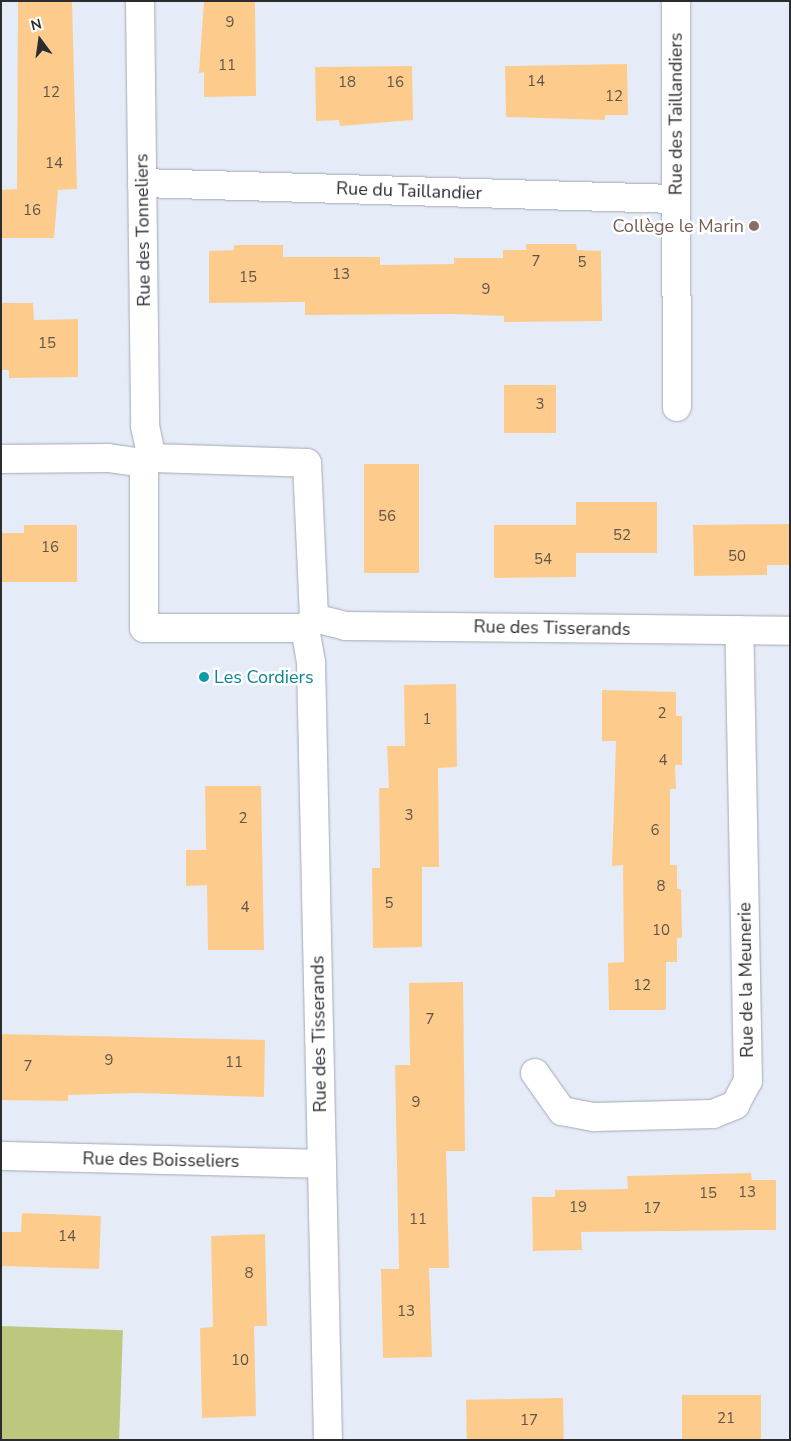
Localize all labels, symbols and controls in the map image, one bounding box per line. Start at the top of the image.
text: N [29,14,44,35]
house number: 9 [226,14,234,32]
north arrow [15,15,65,65]
street label: Rue des Taillandiers [665,33,687,195]
house number: 11 [218,57,236,75]
house number: 14 [527,73,545,91]
house number: 18 [338,74,356,92]
house number: 16 [386,74,404,92]
house number: 12 [42,84,60,102]
house number: 12 [605,88,623,106]
street label: Rue des Tonneliers [131,153,155,307]
house number: 14 [45,155,63,173]
street label: Rue du Taillandier [336,178,482,204]
house number: 16 [23,202,41,220]
place label: Collège le Marin [612,215,744,237]
marker: Collège le Marin [748,220,760,232]
house number: 7 [532,253,540,271]
house number: 5 [578,254,586,272]
house number: 13 [332,266,350,284]
house number: 15 [239,269,257,287]
house number: 9 [482,281,490,299]
house number: 15 [38,335,56,353]
house number: 3 [536,396,544,414]
house number: 56 [378,508,396,526]
house number: 52 [613,527,631,545]
house number: 16 [41,539,59,557]
house number: 50 [728,548,746,566]
house number: 54 [534,551,552,569]
street label: Rue des Tisserands [473,616,631,640]
place label: Les Cordiers [214,666,314,688]
marker: Les Cordiers [198,671,210,683]
house number: 2 [658,705,666,723]
house number: 1 [423,711,431,729]
house number: 4 [659,752,667,770]
house number: 3 [405,807,413,825]
house number: 2 [239,810,247,828]
house number: 6 [651,822,659,840]
house number: 8 [657,878,665,896]
house number: 5 [385,895,393,913]
house number: 4 [241,899,249,917]
street label: Rue de la Meunerie [734,902,758,1058]
house number: 10 [652,922,670,940]
street label: Rue des Tisserands [307,955,331,1113]
house number: 12 [633,977,651,995]
house number: 7 [426,1011,434,1029]
house number: 9 [105,1052,113,1070]
house number: 11 [225,1054,243,1072]
house number: 7 [24,1058,32,1076]
house number: 9 [412,1094,420,1112]
street label: Rue des Boisseliers [82,1148,240,1172]
house number: 13 [738,1184,756,1202]
house number: 15 [699,1185,717,1203]
house number: 19 [569,1199,587,1217]
house number: 17 [643,1200,661,1218]
house number: 11 [409,1211,427,1229]
house number: 14 [58,1228,76,1246]
house number: 8 [245,1265,253,1283]
house number: 13 [397,1303,415,1321]
house number: 10 [231,1352,249,1370]
house number: 21 [717,1410,735,1428]
house number: 17 [520,1412,538,1430]

